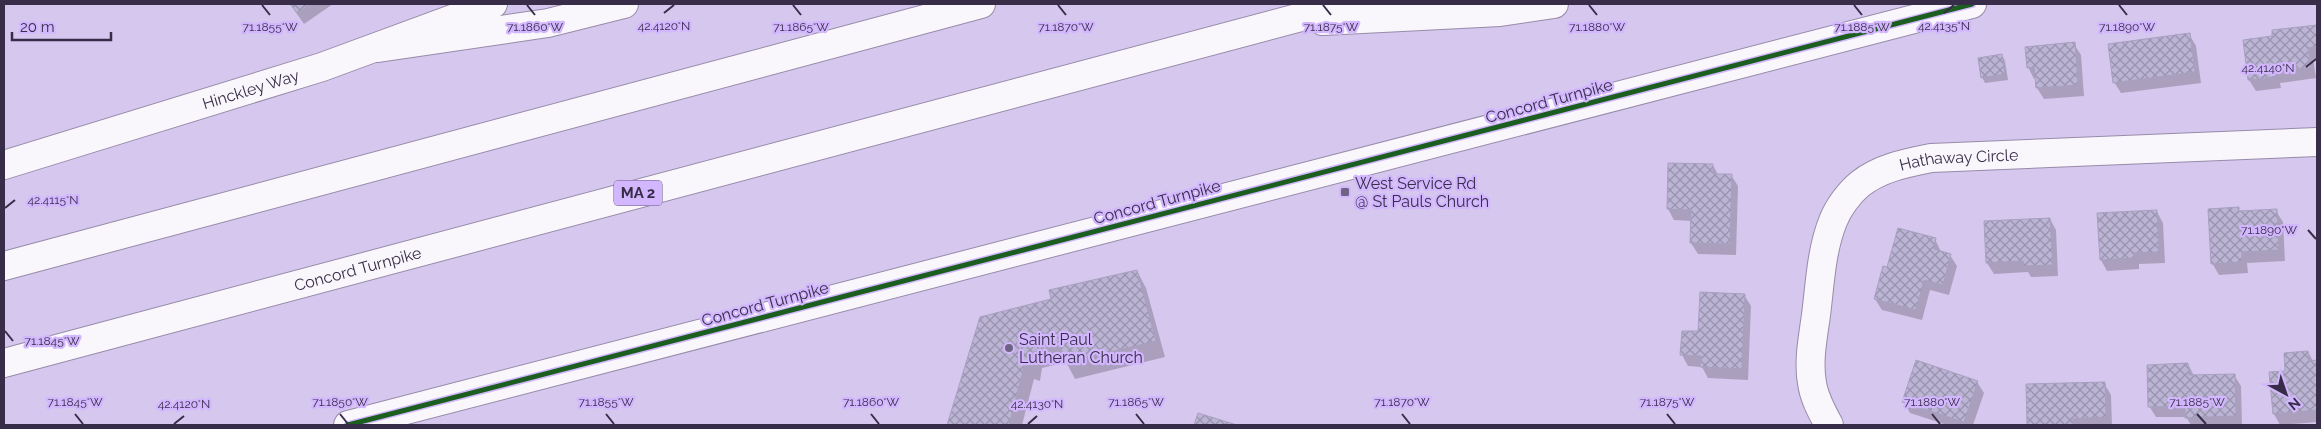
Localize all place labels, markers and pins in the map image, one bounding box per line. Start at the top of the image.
place label: West Service Rd @ St Pauls Church [1355,174,1489,211]
marker: West Service Rd @ St Pauls Church [1339,186,1351,198]
place label: Saint Paul Lutheran Church [1019,330,1143,367]
marker: Saint Paul Lutheran Church [1003,342,1015,354]

